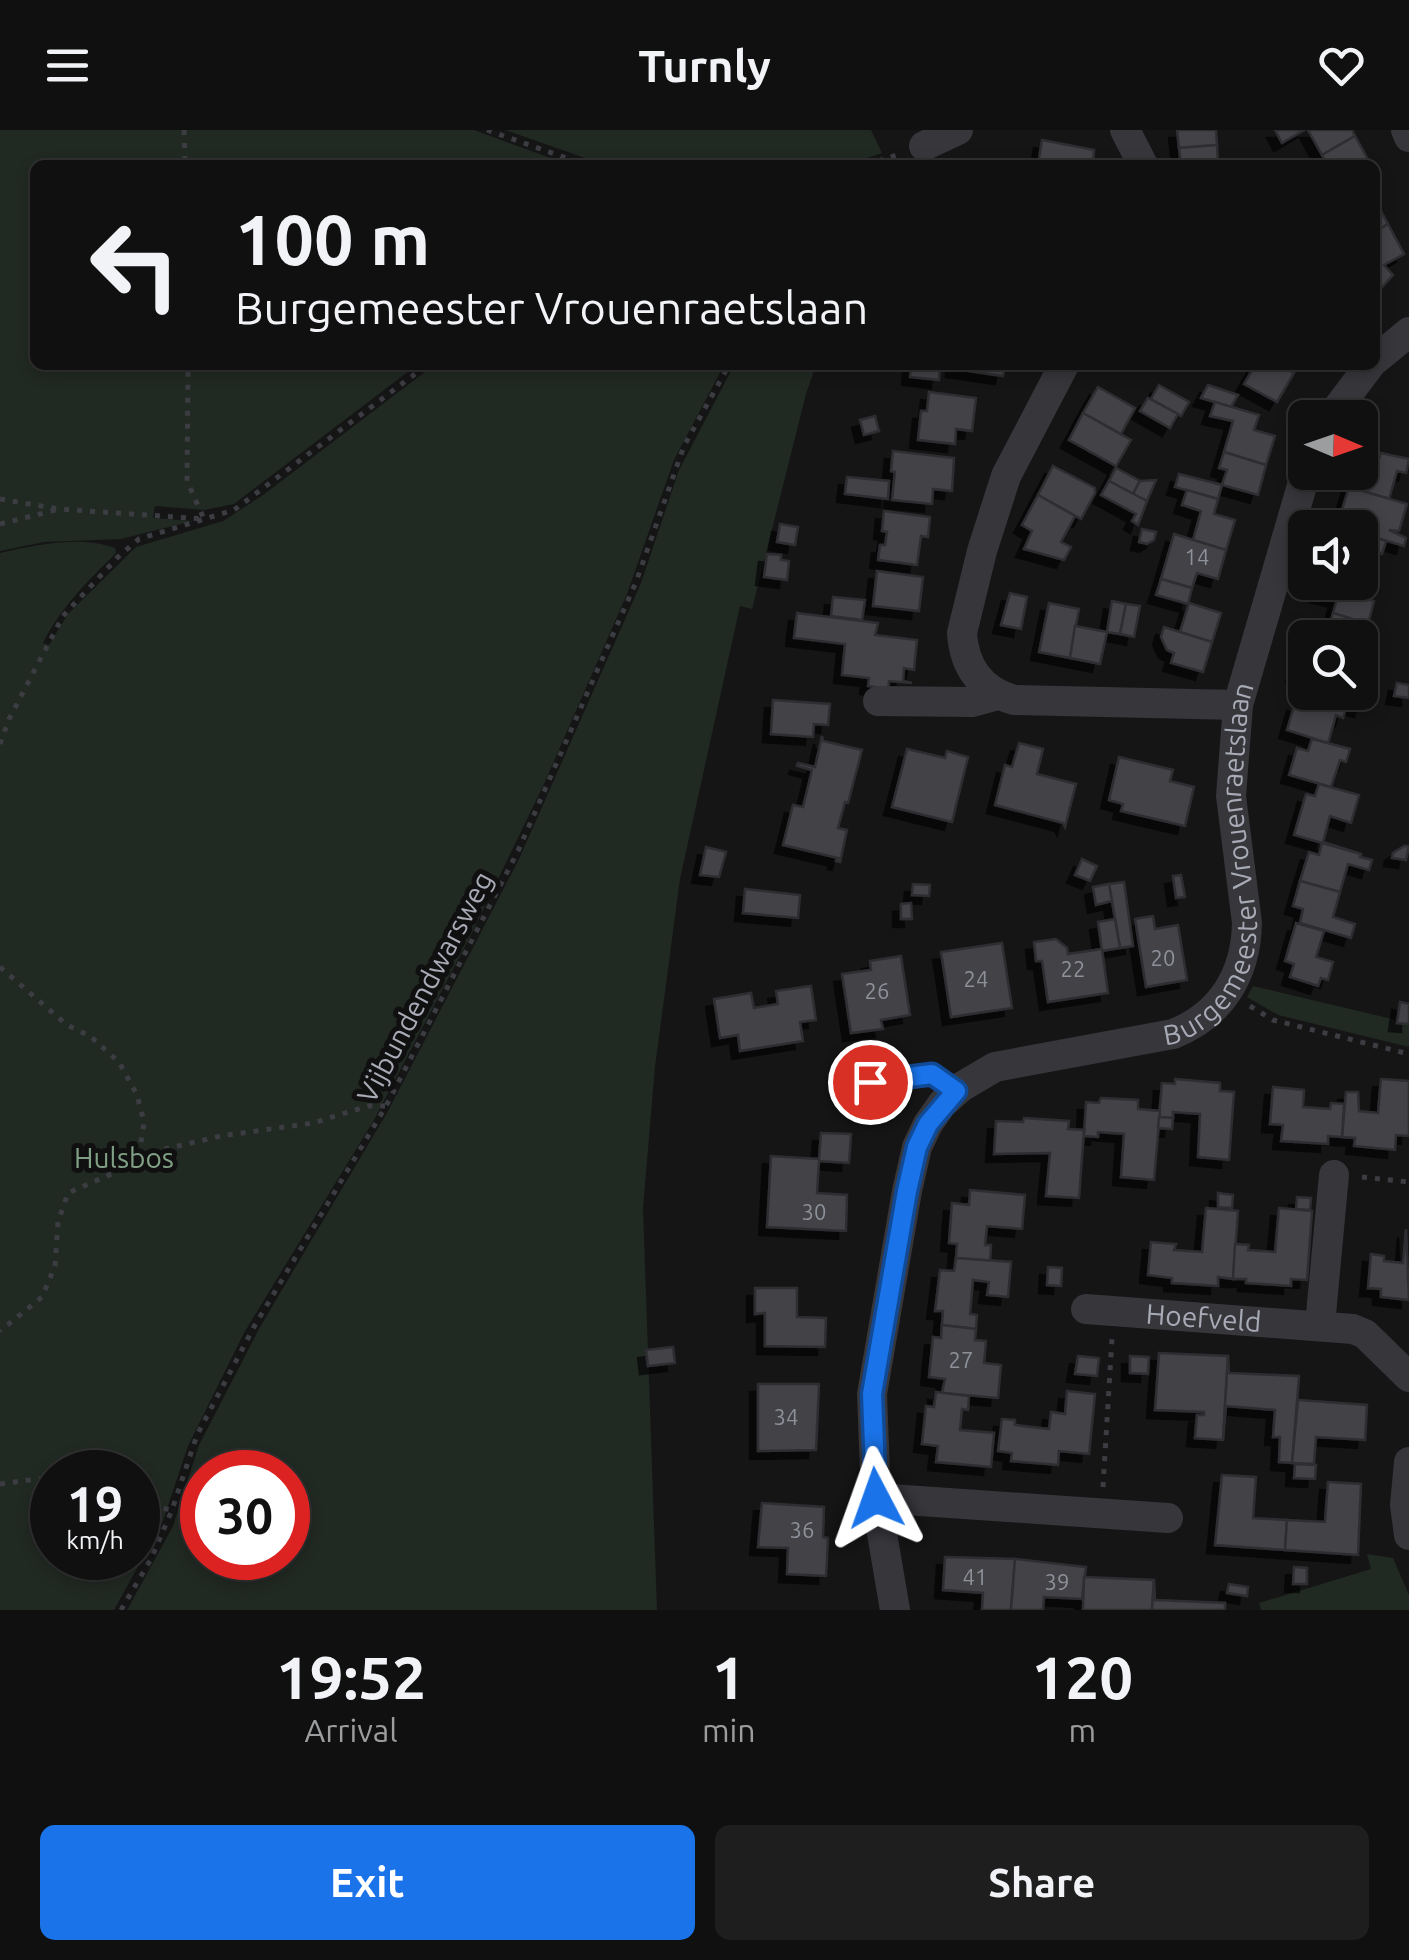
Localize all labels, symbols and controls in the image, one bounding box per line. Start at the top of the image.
icon: menu [40,38,95,93]
icon: heart [1314,38,1369,93]
text: Turnly [638,40,771,91]
icon: left [70,200,200,330]
text: 100 m [235,200,430,278]
text: Burgemeester Vrouenraetslaan [235,282,868,333]
north arrow [1288,400,1378,490]
map controls [1288,400,1378,710]
button: sound [1288,510,1378,600]
house number: 14 [1185,544,1209,569]
button: search [1288,620,1378,710]
street label: Burgemeester Vrouenraetslaan [1160,678,1262,1051]
street label: Vijbundendwarsweg [351,866,499,1107]
house number: 20 [1151,945,1175,970]
house number: 22 [1061,956,1085,981]
house number: 24 [964,966,988,991]
house number: 26 [865,978,889,1003]
pin [828,1040,913,1125]
icon: arrive [843,1055,898,1110]
park label: Hulsbos [74,1142,174,1173]
house number: 30 [802,1199,826,1224]
street label: Hoefveld [1145,1298,1262,1337]
house number: 27 [949,1347,973,1372]
house number: 34 [774,1404,798,1429]
position arrow [824,1446,928,1550]
speed limit sign: 30 [180,1450,310,1580]
text: 19 [67,1475,123,1531]
house number: 36 [790,1517,814,1542]
text: km/h [66,1526,124,1554]
house number: 41 [963,1564,987,1589]
house number: 39 [1045,1569,1069,1594]
text: 19:52 [276,1643,426,1710]
text: 1 [712,1643,746,1710]
text: 120 [1032,1643,1133,1710]
text: Arrival [304,1712,398,1748]
text: min [702,1712,756,1748]
text: m [1068,1712,1096,1748]
button: Exit [40,1825,695,1940]
button: Share [715,1825,1369,1940]

